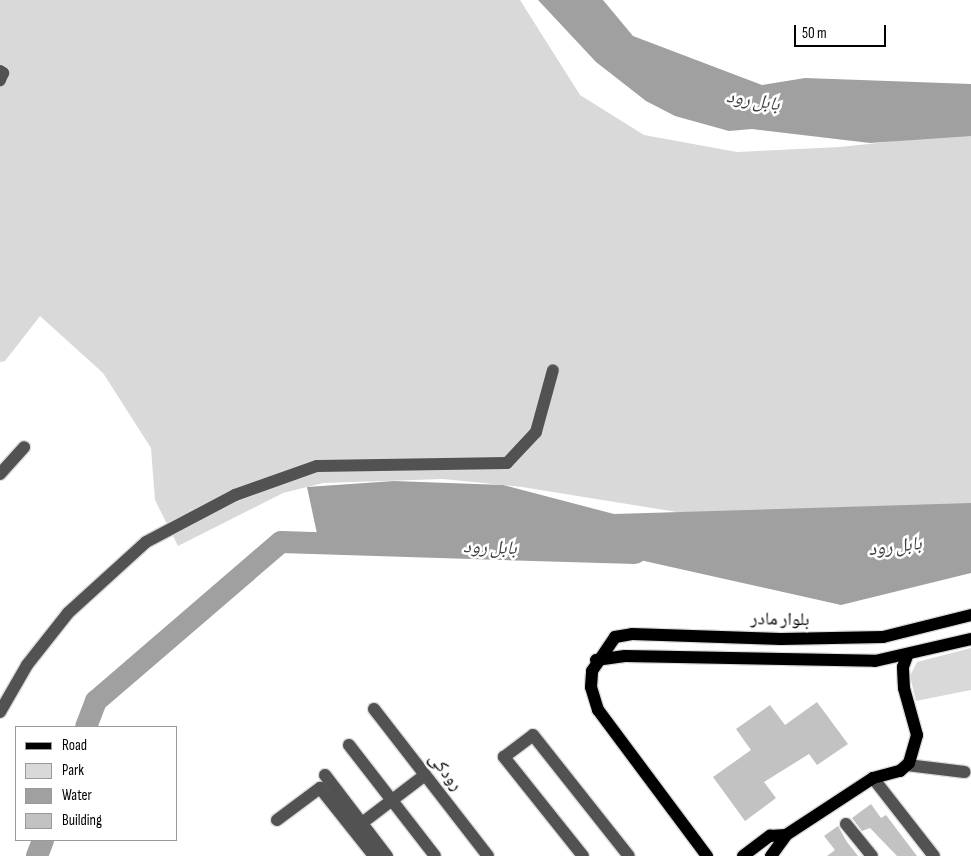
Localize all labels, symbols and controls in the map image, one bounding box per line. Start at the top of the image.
scale bar [796,15,888,47]
text: 50 m [802,24,827,43]
water label: بابل رود [725,86,781,116]
water label: بابل رود [867,532,923,562]
water label: بابل رود [463,536,517,560]
street label: بلوار مادر [750,609,810,631]
legend [15,726,178,841]
text: Road [62,736,87,755]
street label: رودکی [423,749,467,795]
text: Park [62,761,84,780]
text: Water [62,786,92,805]
text: Building [62,811,102,830]

